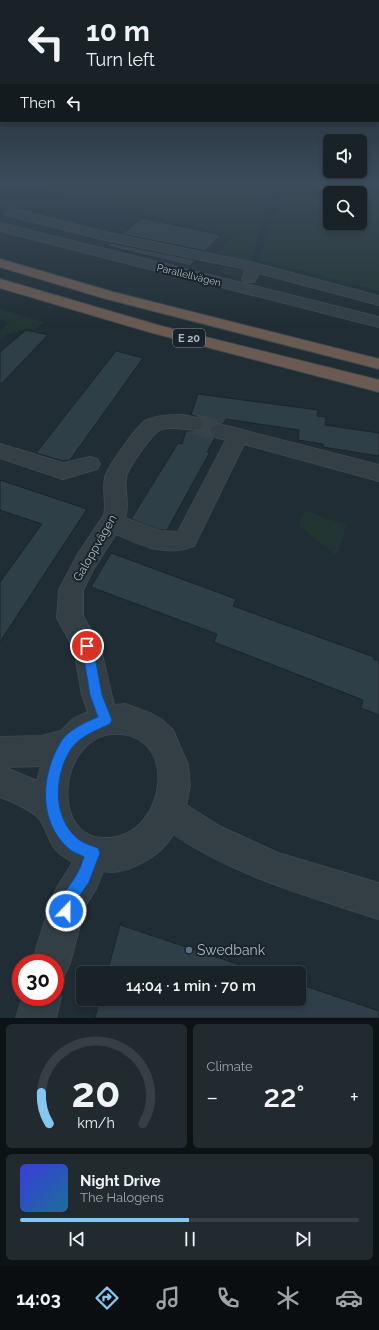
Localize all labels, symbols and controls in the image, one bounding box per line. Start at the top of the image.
text: 10 m [86,15,150,48]
icon: left [20,16,72,68]
text: Turn left [86,49,155,70]
icon: left [63,92,85,114]
text: Then [20,94,55,112]
map controls [323,134,367,230]
button: sound [323,134,367,178]
button: search [323,186,367,230]
street label: Parallellvägen [156,262,222,288]
road number: E 20 [173,329,205,347]
street label: Galoppvägen [70,512,120,584]
pin [70,629,104,663]
icon: arrive [76,635,98,657]
position arrow [45,890,87,932]
place label: Swedbank [197,942,266,958]
marker: Swedbank [184,945,194,955]
speed limit sign: 30 [12,954,64,1006]
text: 14:04 · 1 min · 70 m [126,977,256,995]
text: Climate [207,1059,253,1074]
text: 20 [72,1068,121,1117]
text: 22° [264,1079,305,1114]
text: − [207,1084,218,1110]
text: + [350,1084,359,1110]
text: km/h [77,1115,115,1131]
text: Night Drive [80,1172,160,1190]
text: The Halogens [80,1190,164,1205]
icon: previous [66,1228,88,1250]
icon: pause [179,1228,201,1250]
icon: next [292,1228,314,1250]
icon: directions [93,1284,121,1312]
icon: music [154,1284,182,1312]
icon: phone [214,1284,242,1312]
icon: climate [274,1284,302,1312]
icon: car [335,1284,363,1312]
text: 14:03 [16,1288,61,1309]

